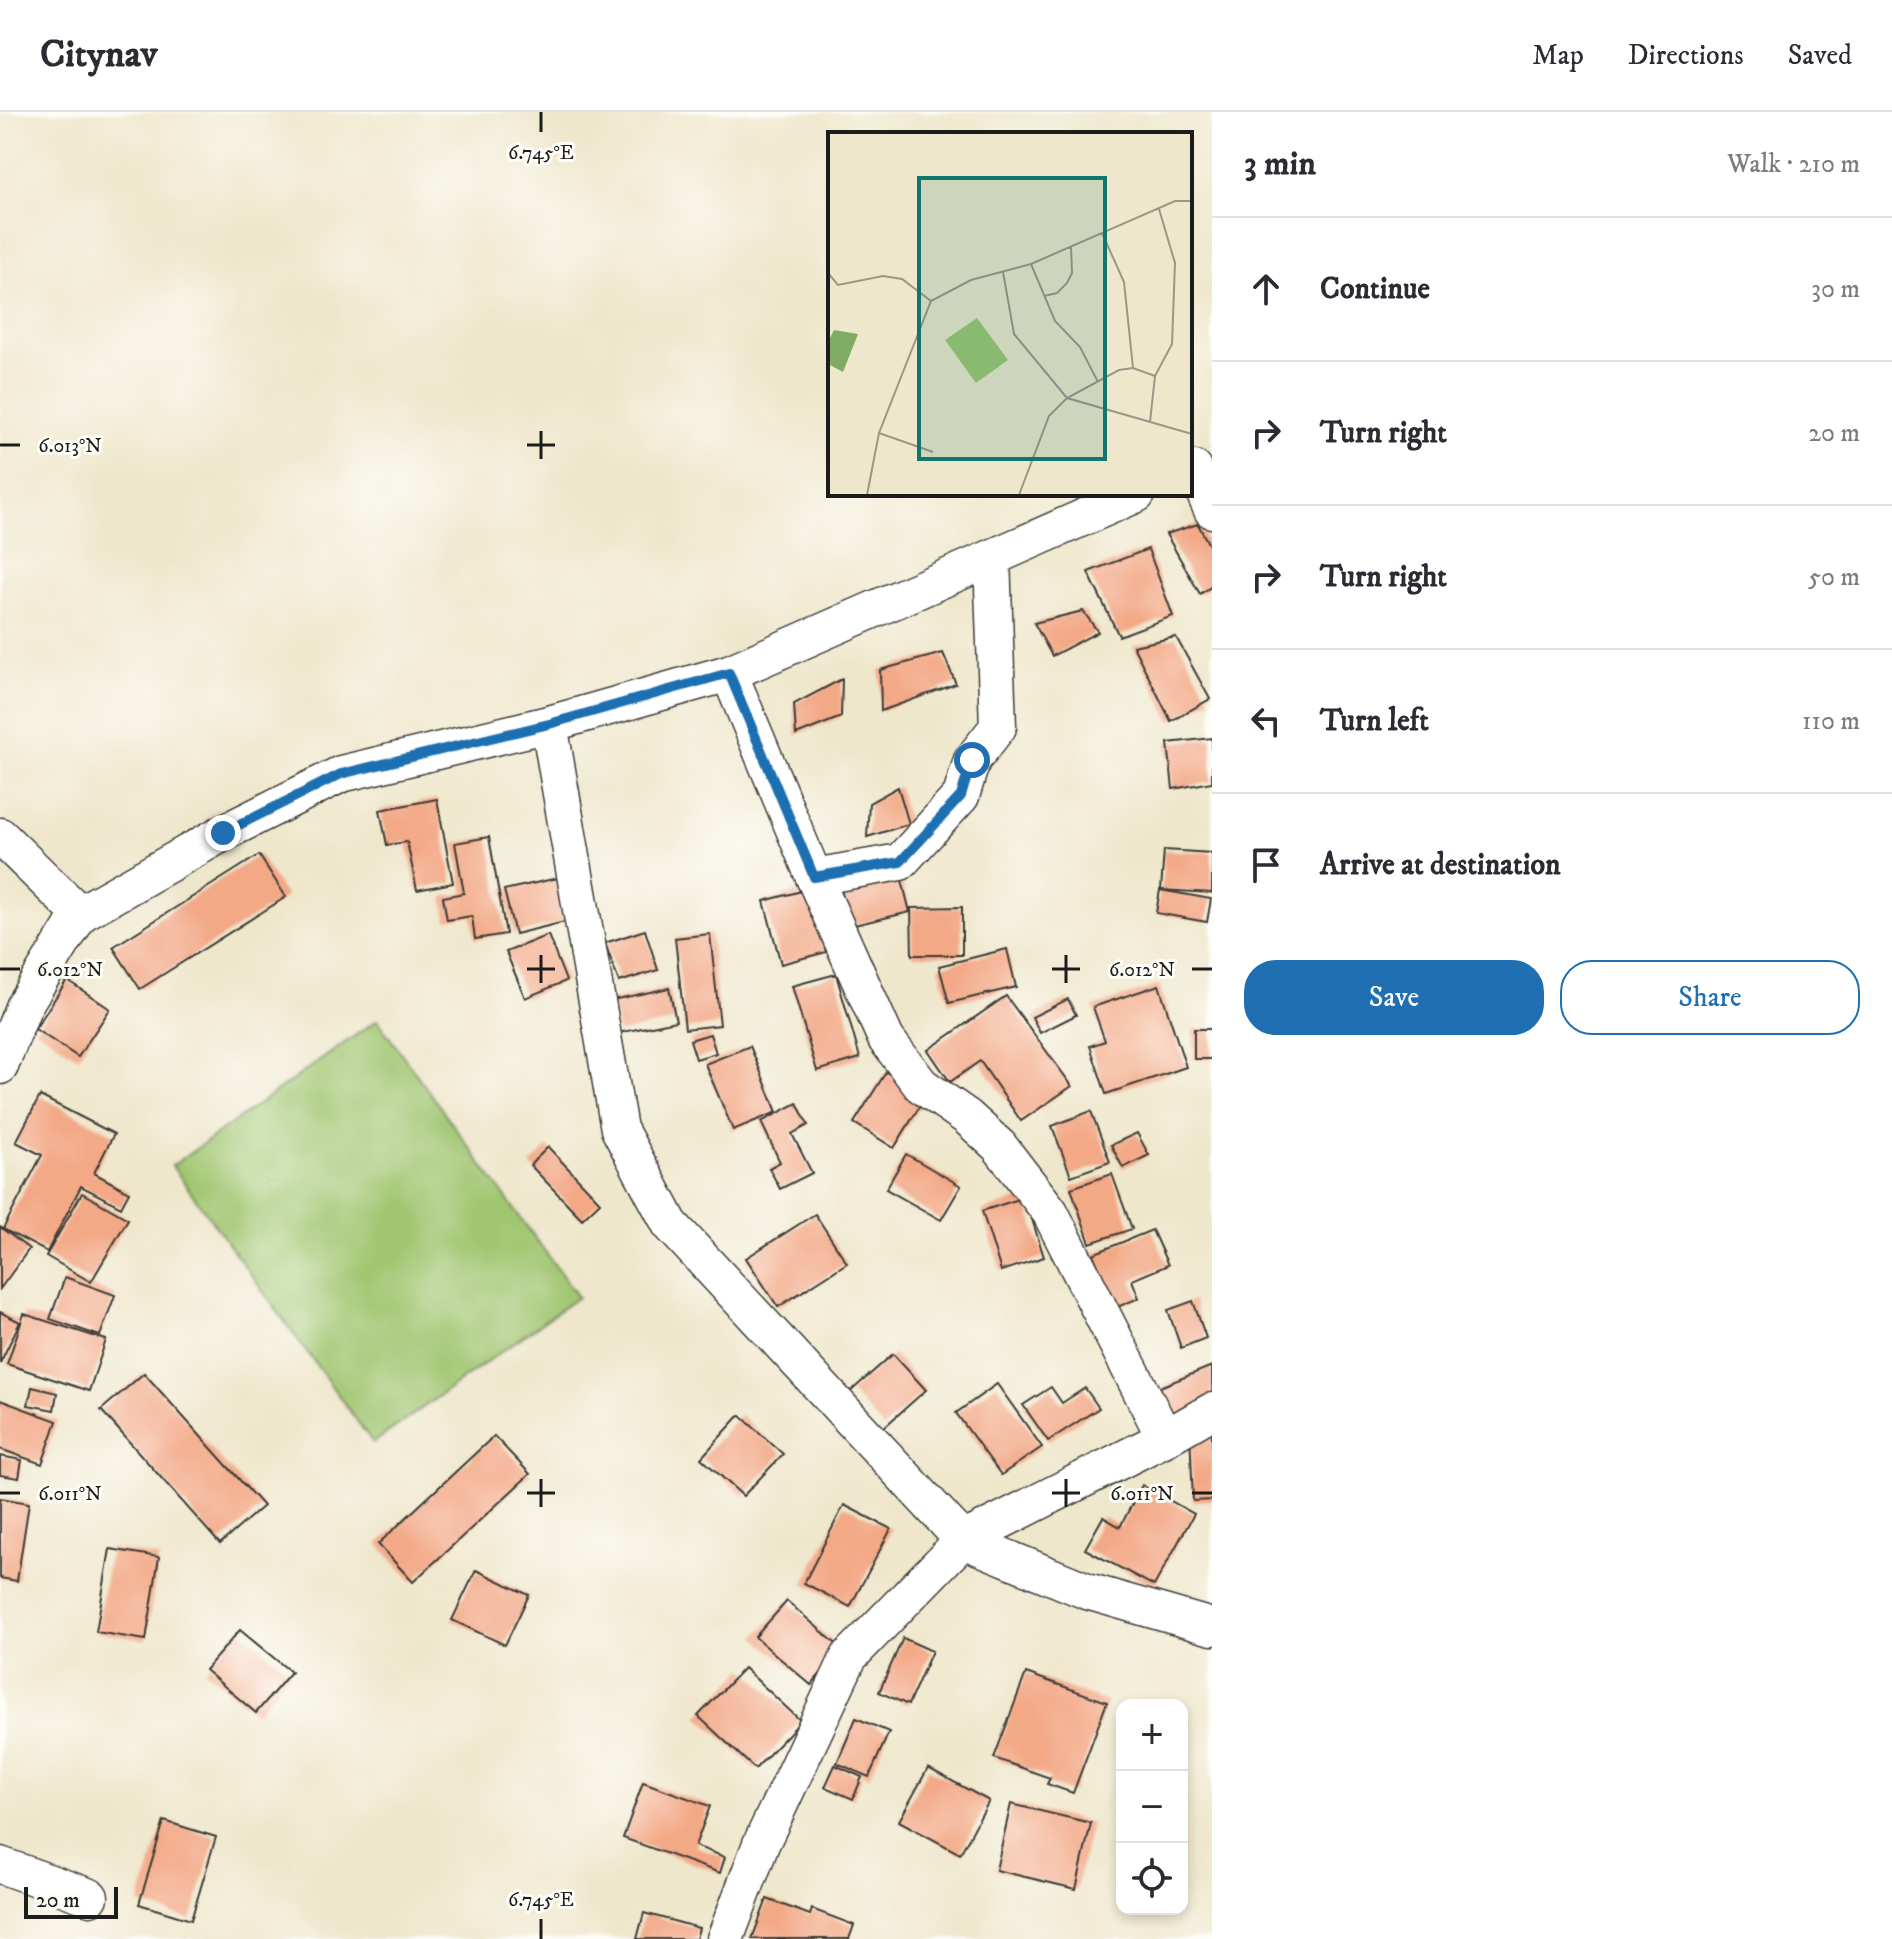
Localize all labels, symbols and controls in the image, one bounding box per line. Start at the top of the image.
text: Citynav [40,31,158,79]
text: Map [1532,38,1584,73]
text: Directions [1628,38,1744,73]
text: Saved [1788,38,1852,73]
inset map [828,132,1192,496]
text: 6.745°E [508,141,574,166]
text: 3 min [1244,143,1316,185]
text: Walk · 210 m [1727,148,1860,181]
icon: ahead [1244,267,1288,311]
text: Continue [1320,271,1430,308]
text: 30 m [1811,273,1860,306]
icon: right [1244,411,1288,455]
text: Turn right [1320,415,1447,452]
text: 20 m [1808,417,1860,450]
text: 6.013°N [38,434,102,459]
icon: right [1244,555,1288,599]
text: Turn right [1320,559,1447,596]
text: 50 m [1808,561,1860,594]
icon: left [1244,699,1288,743]
text: Turn left [1320,703,1429,740]
text: 110 m [1802,705,1860,738]
route start [954,742,990,778]
route end [205,815,241,851]
icon: arrive [1244,843,1288,887]
text: Arrive at destination [1320,847,1561,884]
text: 6.012°N [37,958,103,983]
text: 6.012°N [1109,958,1175,983]
button: Save [1244,960,1544,1035]
button: Share [1560,960,1860,1035]
text: 6.011°N [38,1482,102,1507]
text: 6.011°N [1110,1482,1174,1507]
map controls [1116,1699,1188,1915]
button: + [1116,1699,1188,1771]
button: − [1116,1771,1188,1843]
button: locate [1116,1843,1188,1915]
scale bar [24,1883,118,1919]
text: 20 m [36,1887,80,1914]
text: 6.745°E [508,1888,574,1913]

